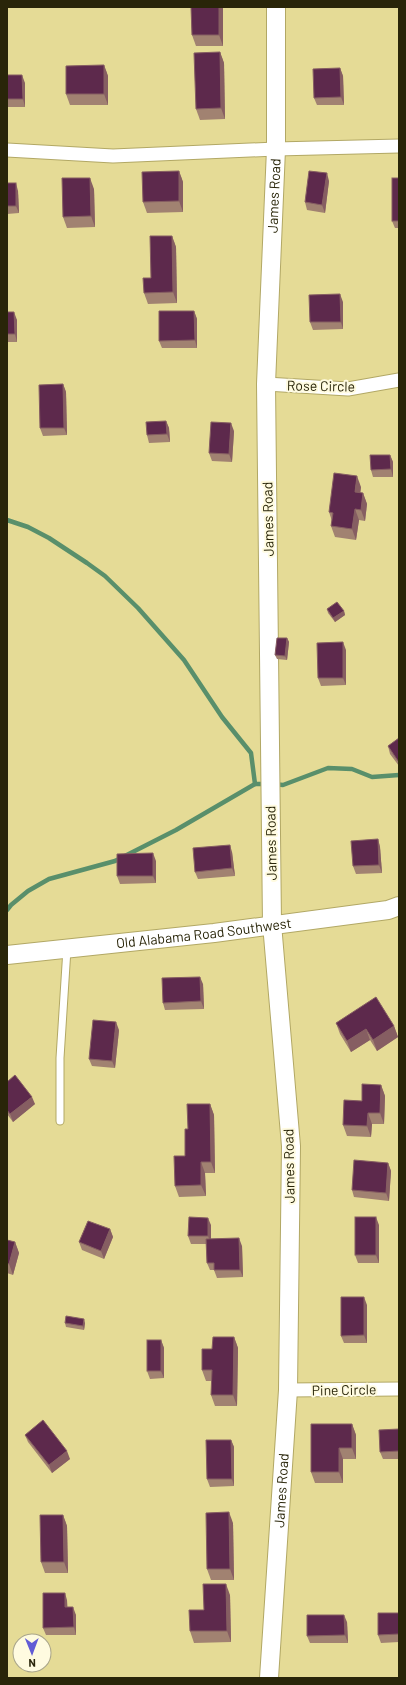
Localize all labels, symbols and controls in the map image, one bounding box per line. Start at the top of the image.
street label: James Road [263,158,284,233]
street label: Rose Circle [287,376,355,395]
street label: James Road [258,482,277,556]
street label: James Road [261,806,280,880]
street label: Old Alabama Road Southwest [115,914,292,951]
street label: James Road [279,1129,298,1203]
street label: Pine Circle [312,1380,376,1399]
street label: James Road [270,1453,292,1528]
north arrow [12,1633,52,1673]
text: N [28,1657,36,1670]

